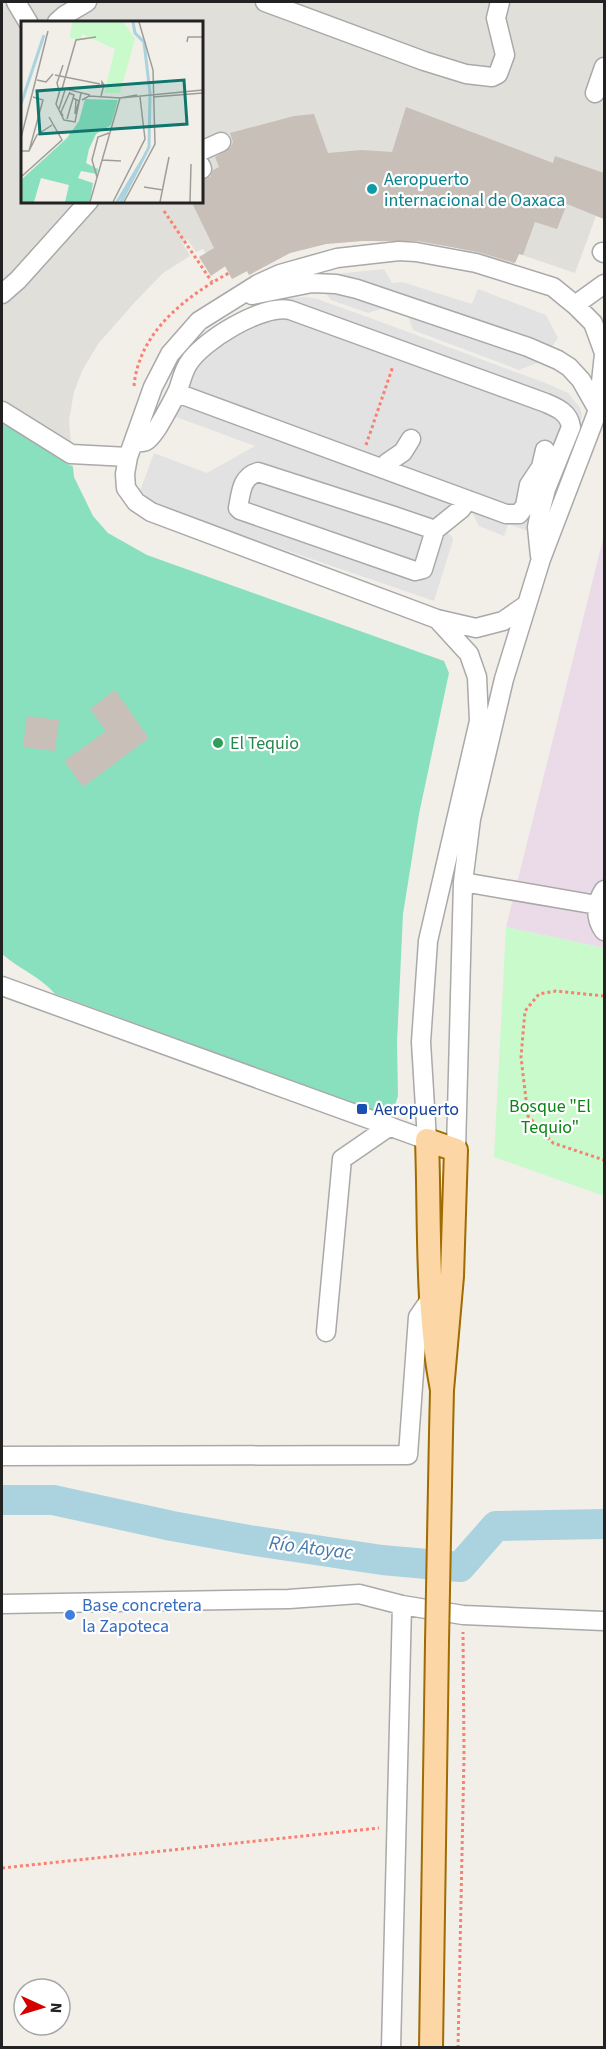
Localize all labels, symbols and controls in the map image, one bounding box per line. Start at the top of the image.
inset map [21,21,202,202]
place label: Aeropuerto internacional de Oaxaca [384,167,565,213]
marker: Aeropuerto internacional de Oaxaca [365,182,379,196]
place label: El Tequio [230,731,299,756]
marker: El Tequio [211,736,225,750]
park label: Bosque "El Tequio" [509,1094,591,1140]
place label: Aeropuerto [374,1097,459,1122]
marker: Aeropuerto [355,1102,369,1116]
water label: Río Atoyac [267,1529,355,1567]
place label: Base concretera la Zapoteca [82,1593,202,1639]
marker: Base concretera la Zapoteca [63,1608,77,1622]
north arrow [12,1977,72,2037]
text: N [45,2002,67,2014]

